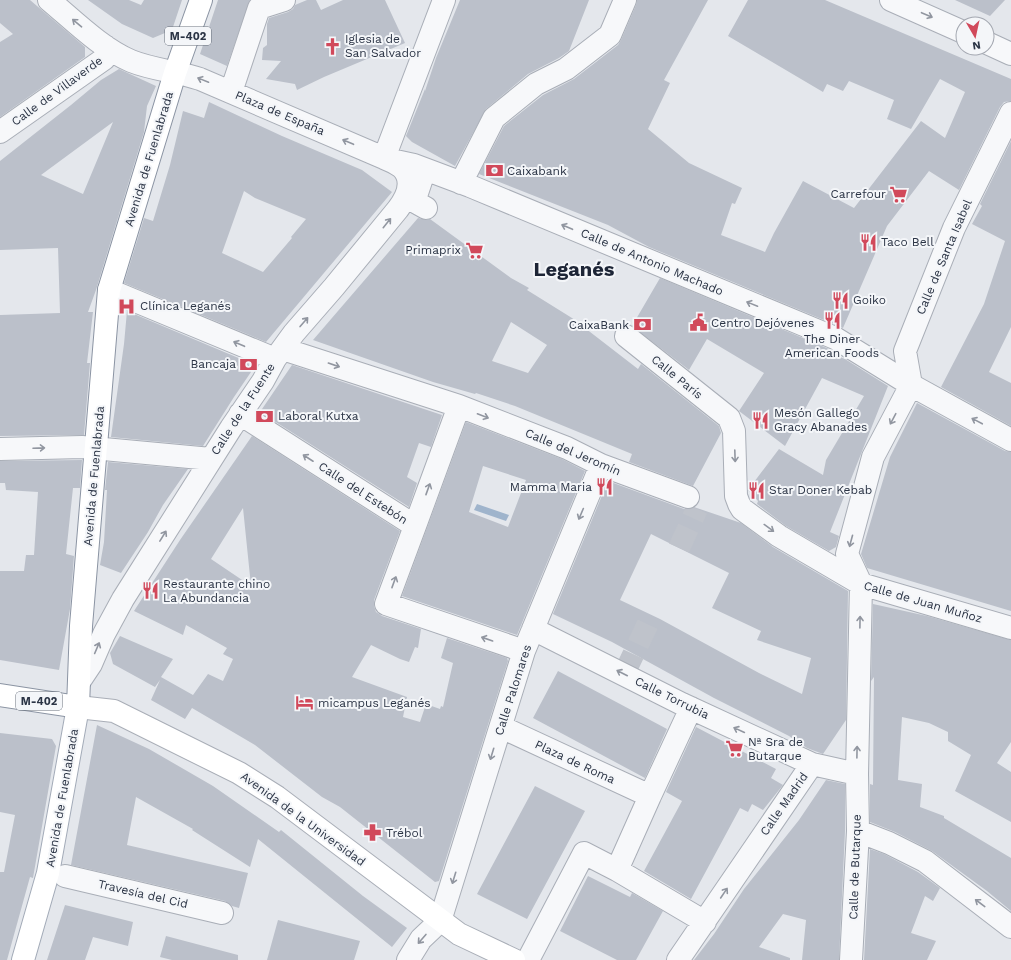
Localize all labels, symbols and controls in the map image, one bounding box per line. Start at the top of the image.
one-way arrow [921,12,933,20]
north arrow [955,16,995,56]
one-way arrow [72,19,82,28]
road number: M-402 [165,27,211,45]
place label: Iglesia de San Salvador [345,32,421,60]
church icon: Iglesia de San Salvador [322,36,342,56]
text: N [971,38,982,52]
street label: Calle de Villaverde [9,53,105,129]
one-way arrow [197,76,209,84]
street label: Plaza de España [233,88,327,138]
street label: Avenida de Fuenlabrada [122,90,176,228]
one-way arrow [343,138,355,146]
bank icon: Caixabank [484,161,504,181]
place label: Caixabank [507,164,567,178]
supermarket icon: Carrefour [889,184,909,204]
place label: Carrefour [830,187,886,201]
street label: Calle de Santa Isabel [913,197,975,317]
one-way arrow [383,217,391,228]
one-way arrow [562,223,574,231]
street label: Calle de Antonio Machado [579,226,725,298]
restaurant icon: Taco Bell [858,232,878,252]
place label: Taco Bell [881,235,934,249]
supermarket icon: Primaprix [464,240,484,260]
place label: Primaprix [405,243,461,257]
district label: Leganés [534,257,615,281]
restaurant icon: Goiko [830,290,850,310]
place label: Goiko [853,293,886,307]
hospital icon: Clínica Leganés [117,296,137,316]
place label: Clínica Leganés [140,299,231,313]
one-way arrow [746,300,758,307]
restaurant icon: The Diner American Foods [822,310,842,330]
public building icon: Centro Dejóvenes [688,313,708,333]
bank icon: CaixaBank [632,315,652,335]
place label: Centro Dejóvenes [711,316,814,330]
one-way arrow [299,317,308,328]
place label: CaixaBank [569,318,629,332]
place label: The Diner American Foods [785,332,879,360]
one-way arrow [234,340,246,347]
street label: Calle París [649,352,705,402]
bank icon: Bancaja [239,354,259,374]
place label: Bancaja [190,357,236,371]
street label: Calle de la Fuente [208,360,278,458]
one-way arrow [328,361,340,369]
street label: Avenida de Fuenlabrada [81,405,107,547]
bank icon: Laboral Kutxa [255,406,275,426]
place label: Mesón Gallego Gracy Abanades [774,406,867,434]
place label: Laboral Kutxa [278,409,359,423]
restaurant icon: Mesón Gallego Gracy Abanades [751,410,771,430]
one-way arrow [477,412,489,420]
one-way arrow [889,413,896,425]
one-way arrow [971,417,983,425]
street label: Calle del Jeromín [523,426,623,478]
one-way arrow [32,444,45,451]
one-way arrow [731,449,739,462]
one-way arrow [303,454,314,462]
street label: Calle del Estebón [316,459,410,527]
restaurant icon: Mamma Maria [595,477,615,497]
place label: Mamma Maria [510,480,592,494]
restaurant icon: Star Doner Kebab [746,480,766,500]
one-way arrow [425,483,432,496]
place label: Star Doner Kebab [769,483,872,497]
one-way arrow [577,507,584,519]
one-way arrow [763,524,774,532]
one-way arrow [160,530,168,542]
one-way arrow [847,534,854,547]
place label: Restaurante chino La Abundancia [163,577,270,605]
one-way arrow [391,577,399,589]
street label: Calle de Juan Muñoz [862,578,984,626]
restaurant icon: Restaurante chino La Abundancia [140,581,160,601]
one-way arrow [856,616,864,629]
one-way arrow [482,634,494,642]
one-way arrow [94,642,102,654]
street label: Calle Palomares [492,643,534,737]
one-way arrow [616,669,628,677]
street label: Calle Torrubia [633,674,712,722]
road number: M-402 [16,692,62,710]
hotel icon: micampus Leganés [295,693,315,713]
place label: micampus Leganés [318,696,431,710]
one-way arrow [733,726,745,733]
street label: Avenida de Fuenlabrada [43,727,81,868]
place label: Nª Sra de Butarque [748,735,803,763]
street label: Plaza de Roma [533,737,617,787]
supermarket icon: Nª Sra de Butarque [725,739,745,759]
one-way arrow [853,746,861,759]
one-way arrow [488,748,496,760]
street label: Avenida de la Universidad [238,769,368,869]
street label: Calle Madrid [757,770,811,838]
street label: Calle de Butarque [846,814,864,920]
pharmacy icon: Trébol [363,823,383,843]
place label: Trébol [386,826,423,840]
one-way arrow [450,871,457,884]
street label: Travesía del Cid [97,877,189,911]
one-way arrow [720,888,728,899]
one-way arrow [975,899,986,907]
one-way arrow [418,933,427,944]

